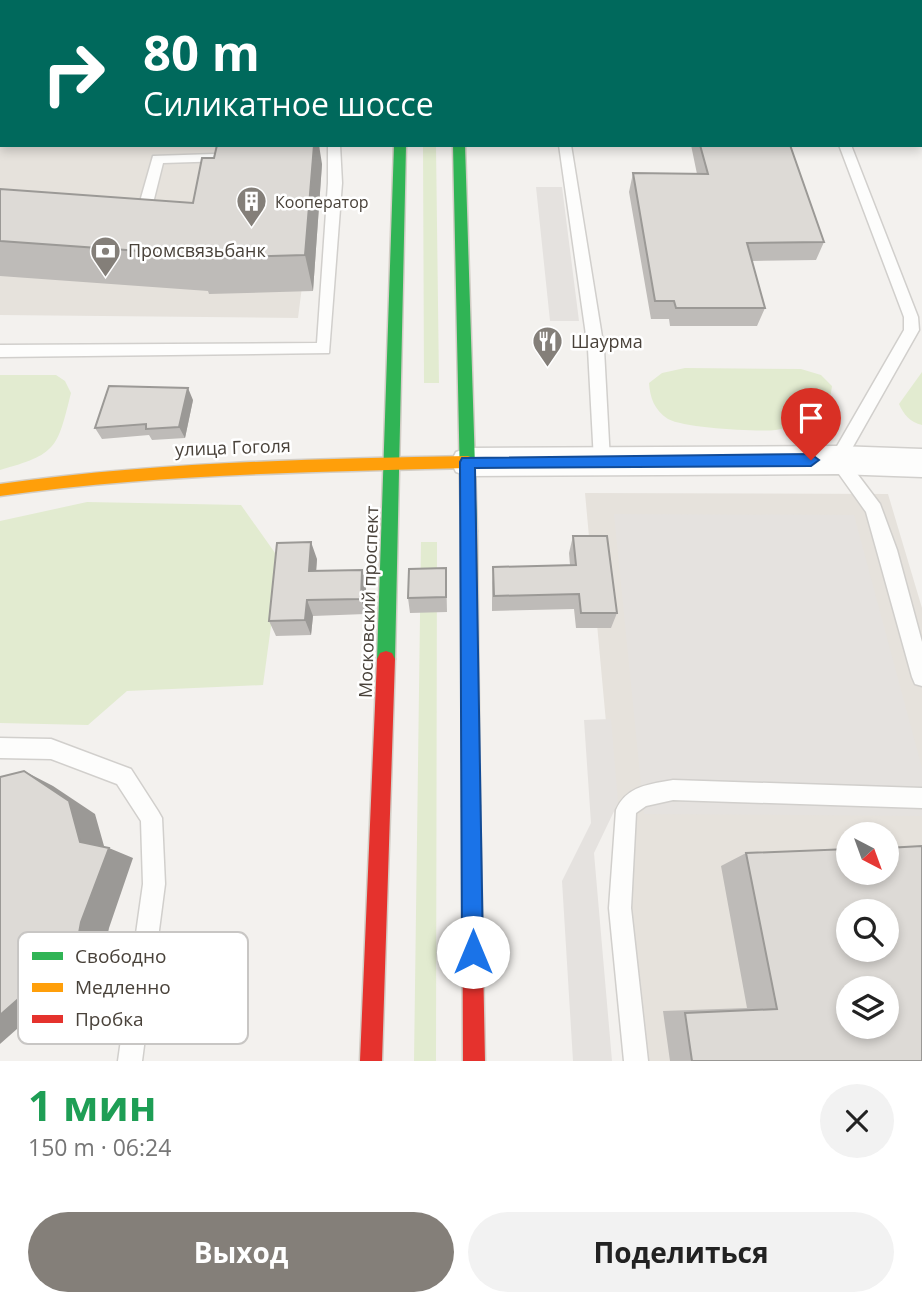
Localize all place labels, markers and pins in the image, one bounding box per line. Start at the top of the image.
building icon: Кооператор [235,185,269,229]
place label: Кооператор [275,191,369,213]
bank icon: Промсвязьбанк [88,234,122,278]
place label: Промсвязьбанк [128,238,266,262]
restaurant icon: Шаурма [531,325,565,369]
place label: Шаурма [571,329,643,353]
pin [781,388,841,460]

